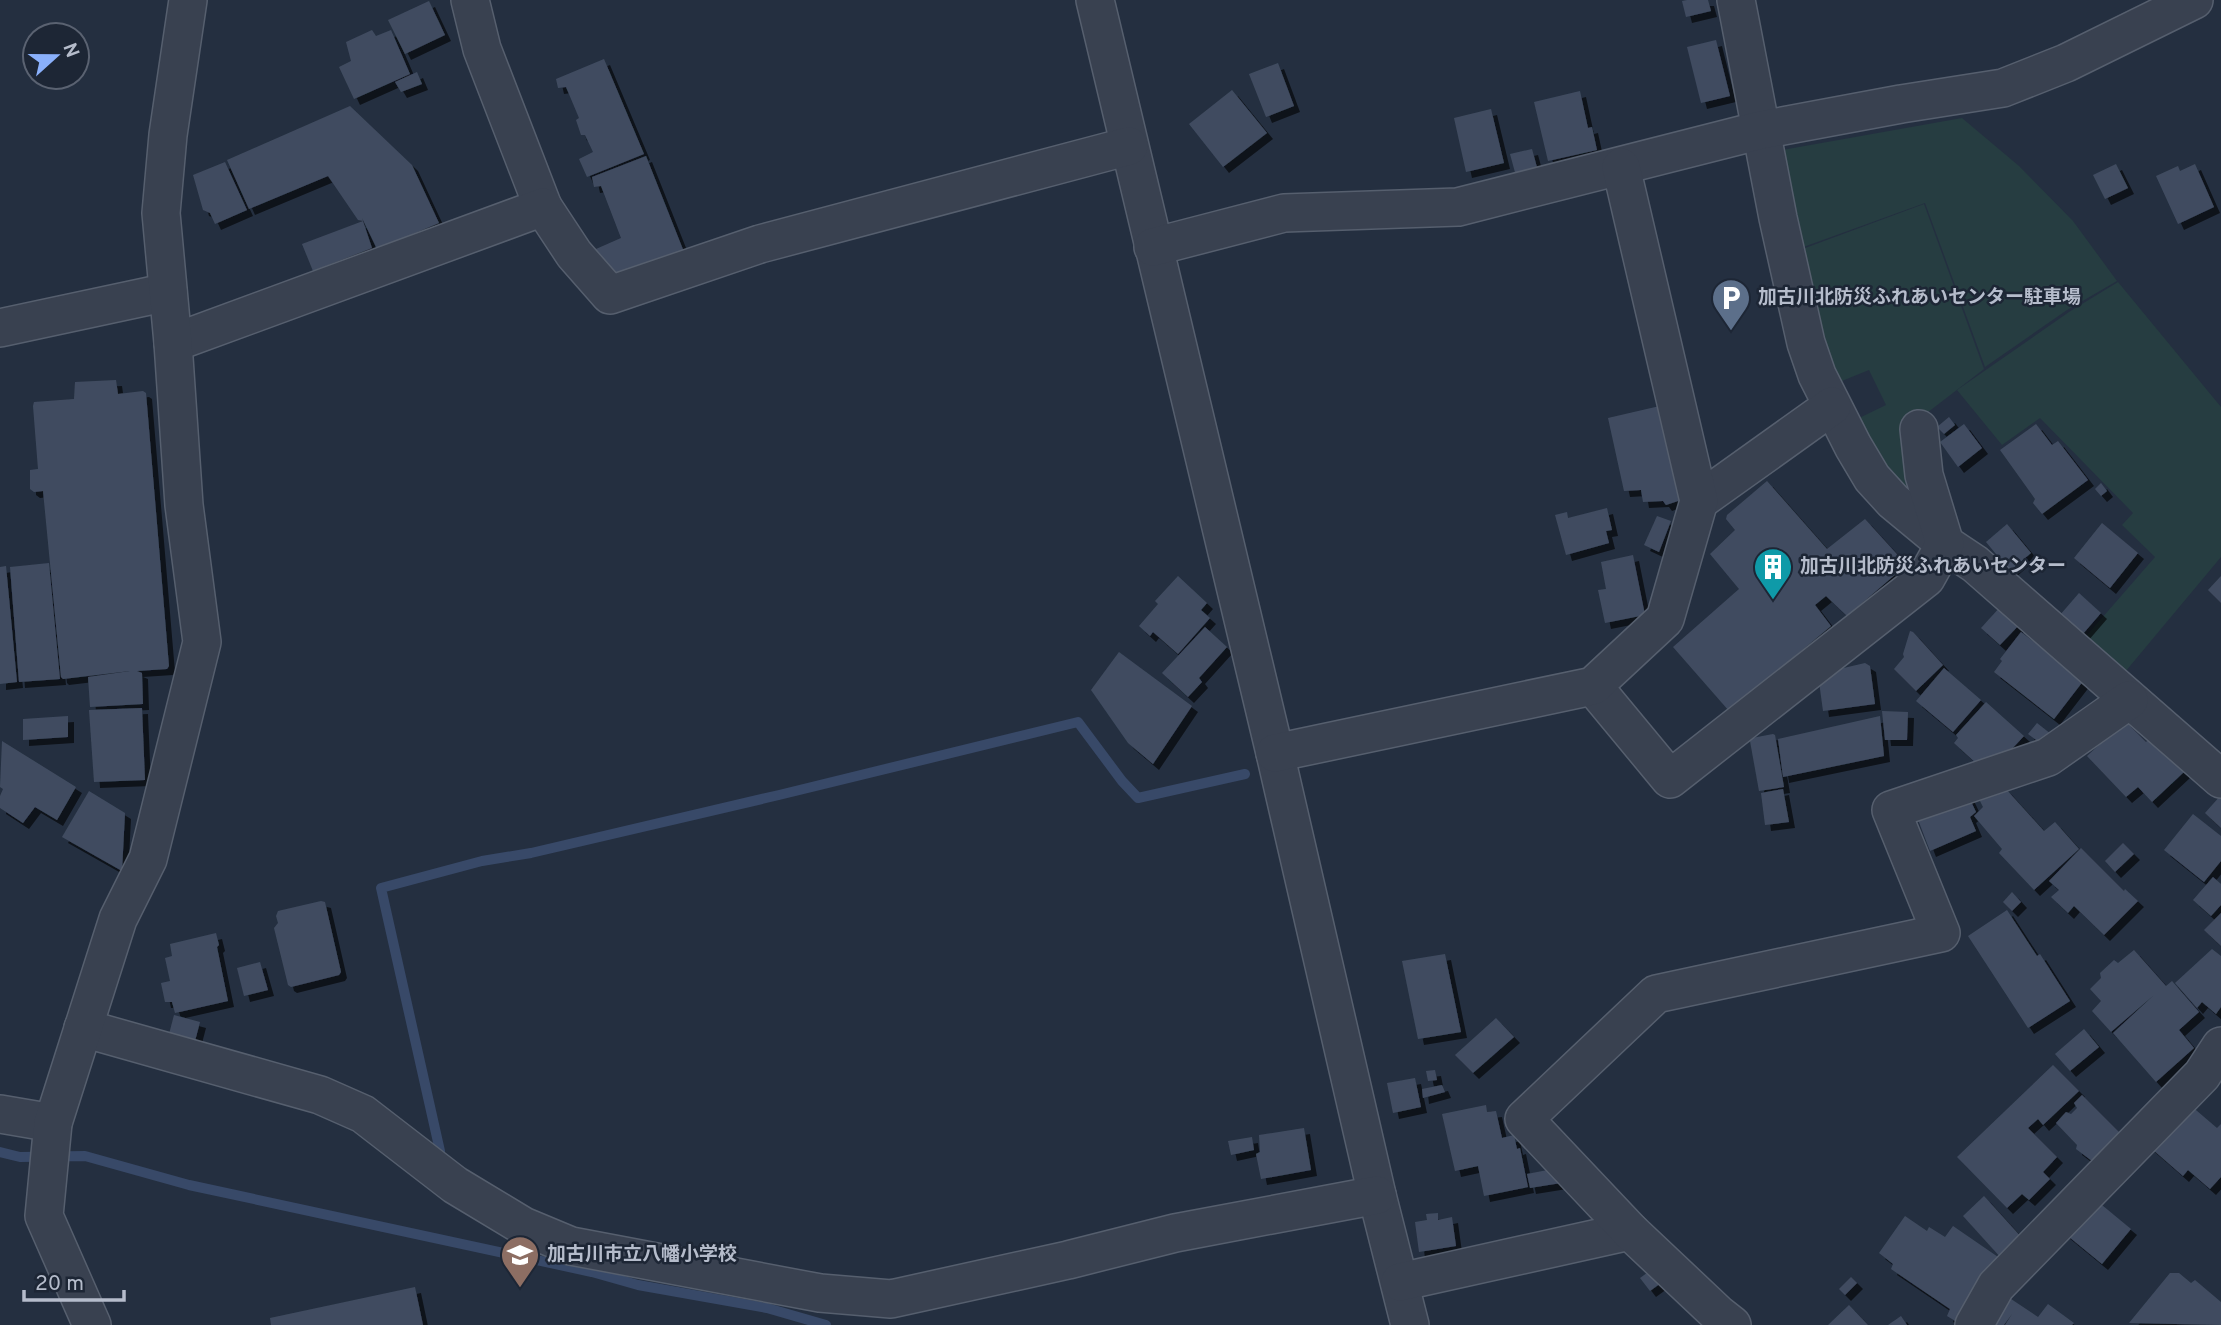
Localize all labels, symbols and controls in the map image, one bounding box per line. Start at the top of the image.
north arrow [21,21,91,91]
text: N [56,40,84,61]
parking icon: 加古川北防災ふれあいセンター駐車場 [1710,277,1752,332]
place label: 加古川北防災ふれあいセンター駐車場 [1758,286,2081,310]
building icon: 加古川北防災ふれあいセンター [1752,546,1794,601]
place label: 加古川北防災ふれあいセンター [1800,555,2066,579]
school or university icon: 加古川市立八幡小学校 [499,1234,541,1289]
place label: 加古川市立八幡小学校 [547,1243,737,1267]
scale bar [24,1258,124,1302]
text: 20 m [35,1271,84,1298]

